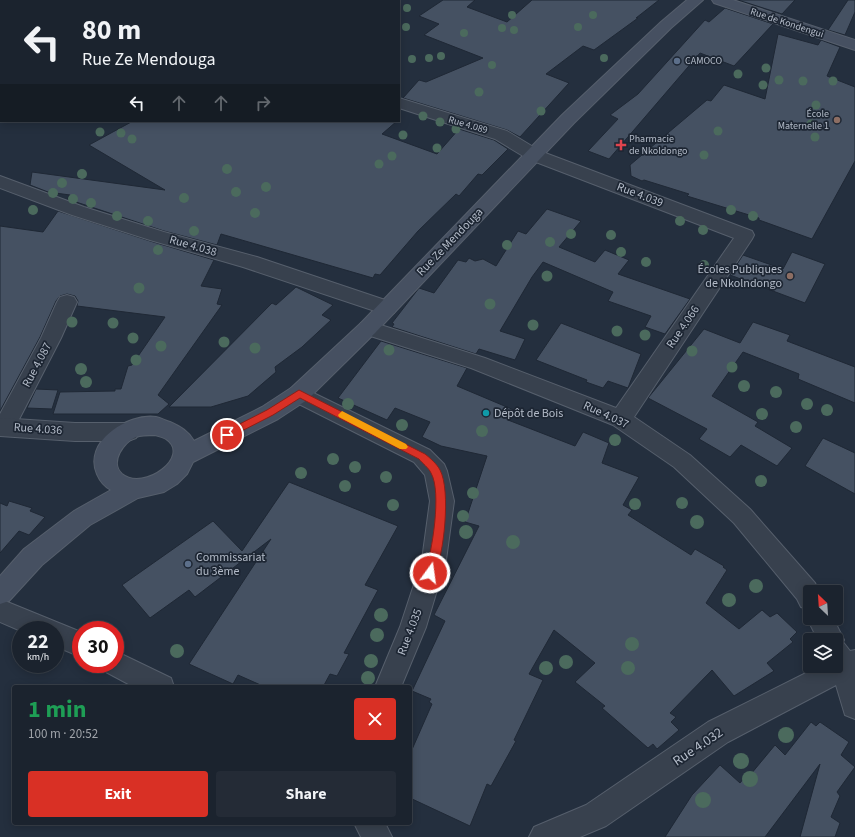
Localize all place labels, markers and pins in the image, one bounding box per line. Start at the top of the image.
place label: CAMOCO [685,54,722,68]
marker: CAMOCO [672,56,682,66]
place label: École Maternelle 1 [778,107,829,133]
marker: École Maternelle 1 [832,115,842,125]
place label: Pharmacie de Nkoldongo [629,132,687,158]
marker: Pharmacie de Nkoldongo [616,140,626,150]
place label: Écoles Publiques de Nkolndongo [697,261,782,292]
marker: Écoles Publiques de Nkolndongo [785,271,795,281]
place label: Dépôt de Bois [494,405,563,422]
marker: Dépôt de Bois [481,408,491,418]
pin [210,418,244,452]
place label: Commissariat du 3ème [196,549,265,580]
marker: Commissariat du 3ème [183,559,193,569]

